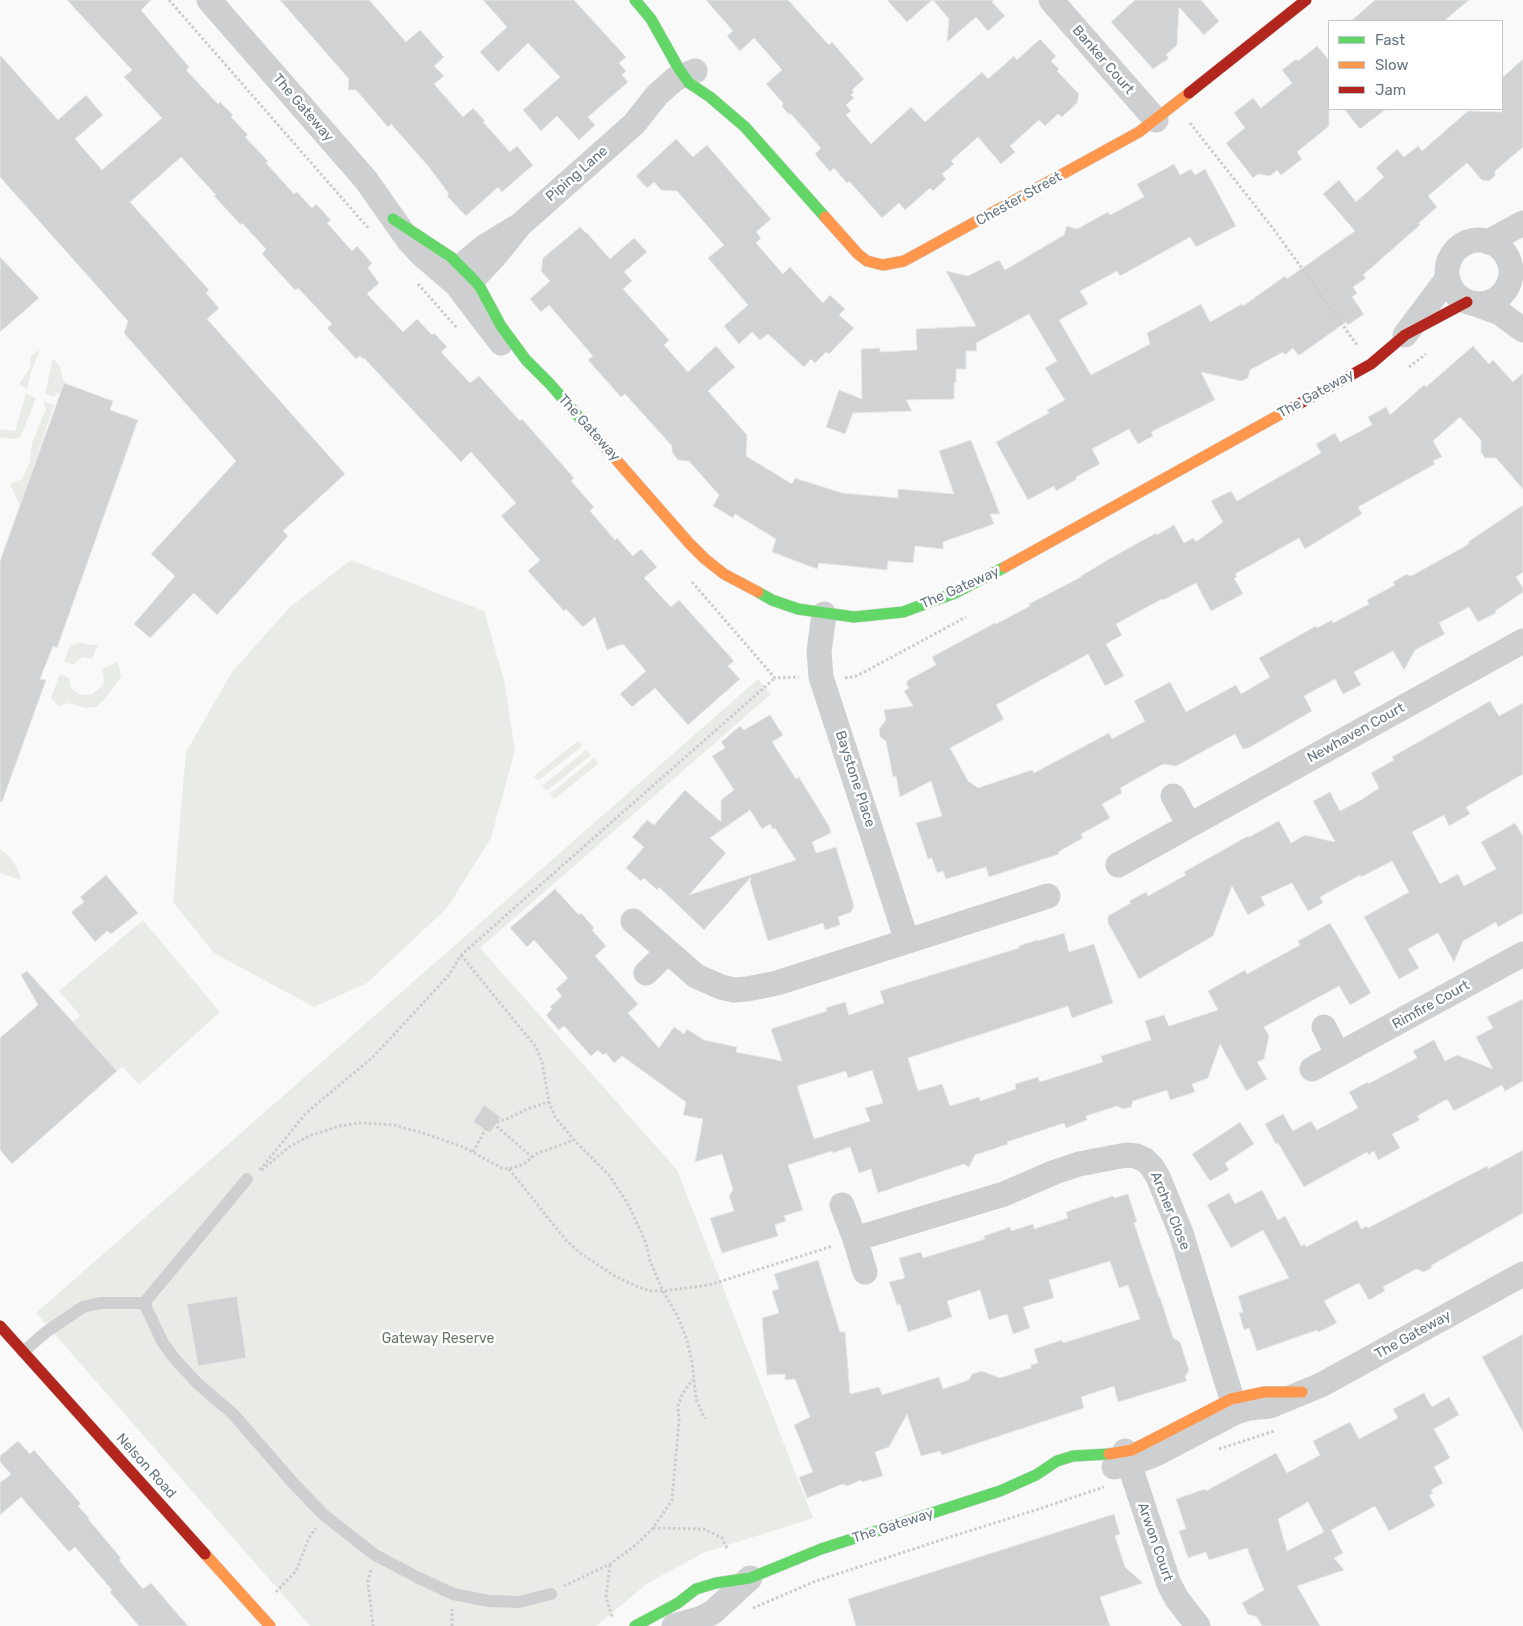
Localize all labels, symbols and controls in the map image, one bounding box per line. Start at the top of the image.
legend [1328,20,1503,110]
street label: Banker Court [1069,22,1137,98]
text: Fast [1375,31,1405,49]
text: Slow [1375,56,1408,74]
street label: The Gateway [269,71,337,145]
text: Jam [1375,81,1406,99]
street label: Piping Lane [543,143,611,205]
street label: Chester Street [973,169,1065,229]
street label: The Gateway [1275,366,1357,422]
street label: The Gateway [555,391,623,465]
street label: The Gateway [918,563,1002,613]
street label: Newhaven Court [1304,699,1408,767]
street label: Baystone Place [831,729,879,829]
street label: Rimfire Court [1389,977,1473,1033]
street label: Archer Close [1147,1169,1193,1253]
street label: The Gateway [1372,1307,1454,1363]
park label: Gateway Reserve [382,1331,494,1347]
street label: Nelson Road [113,1430,179,1502]
street label: Arwon Court [1134,1500,1176,1584]
street label: The Gateway [850,1505,936,1547]

